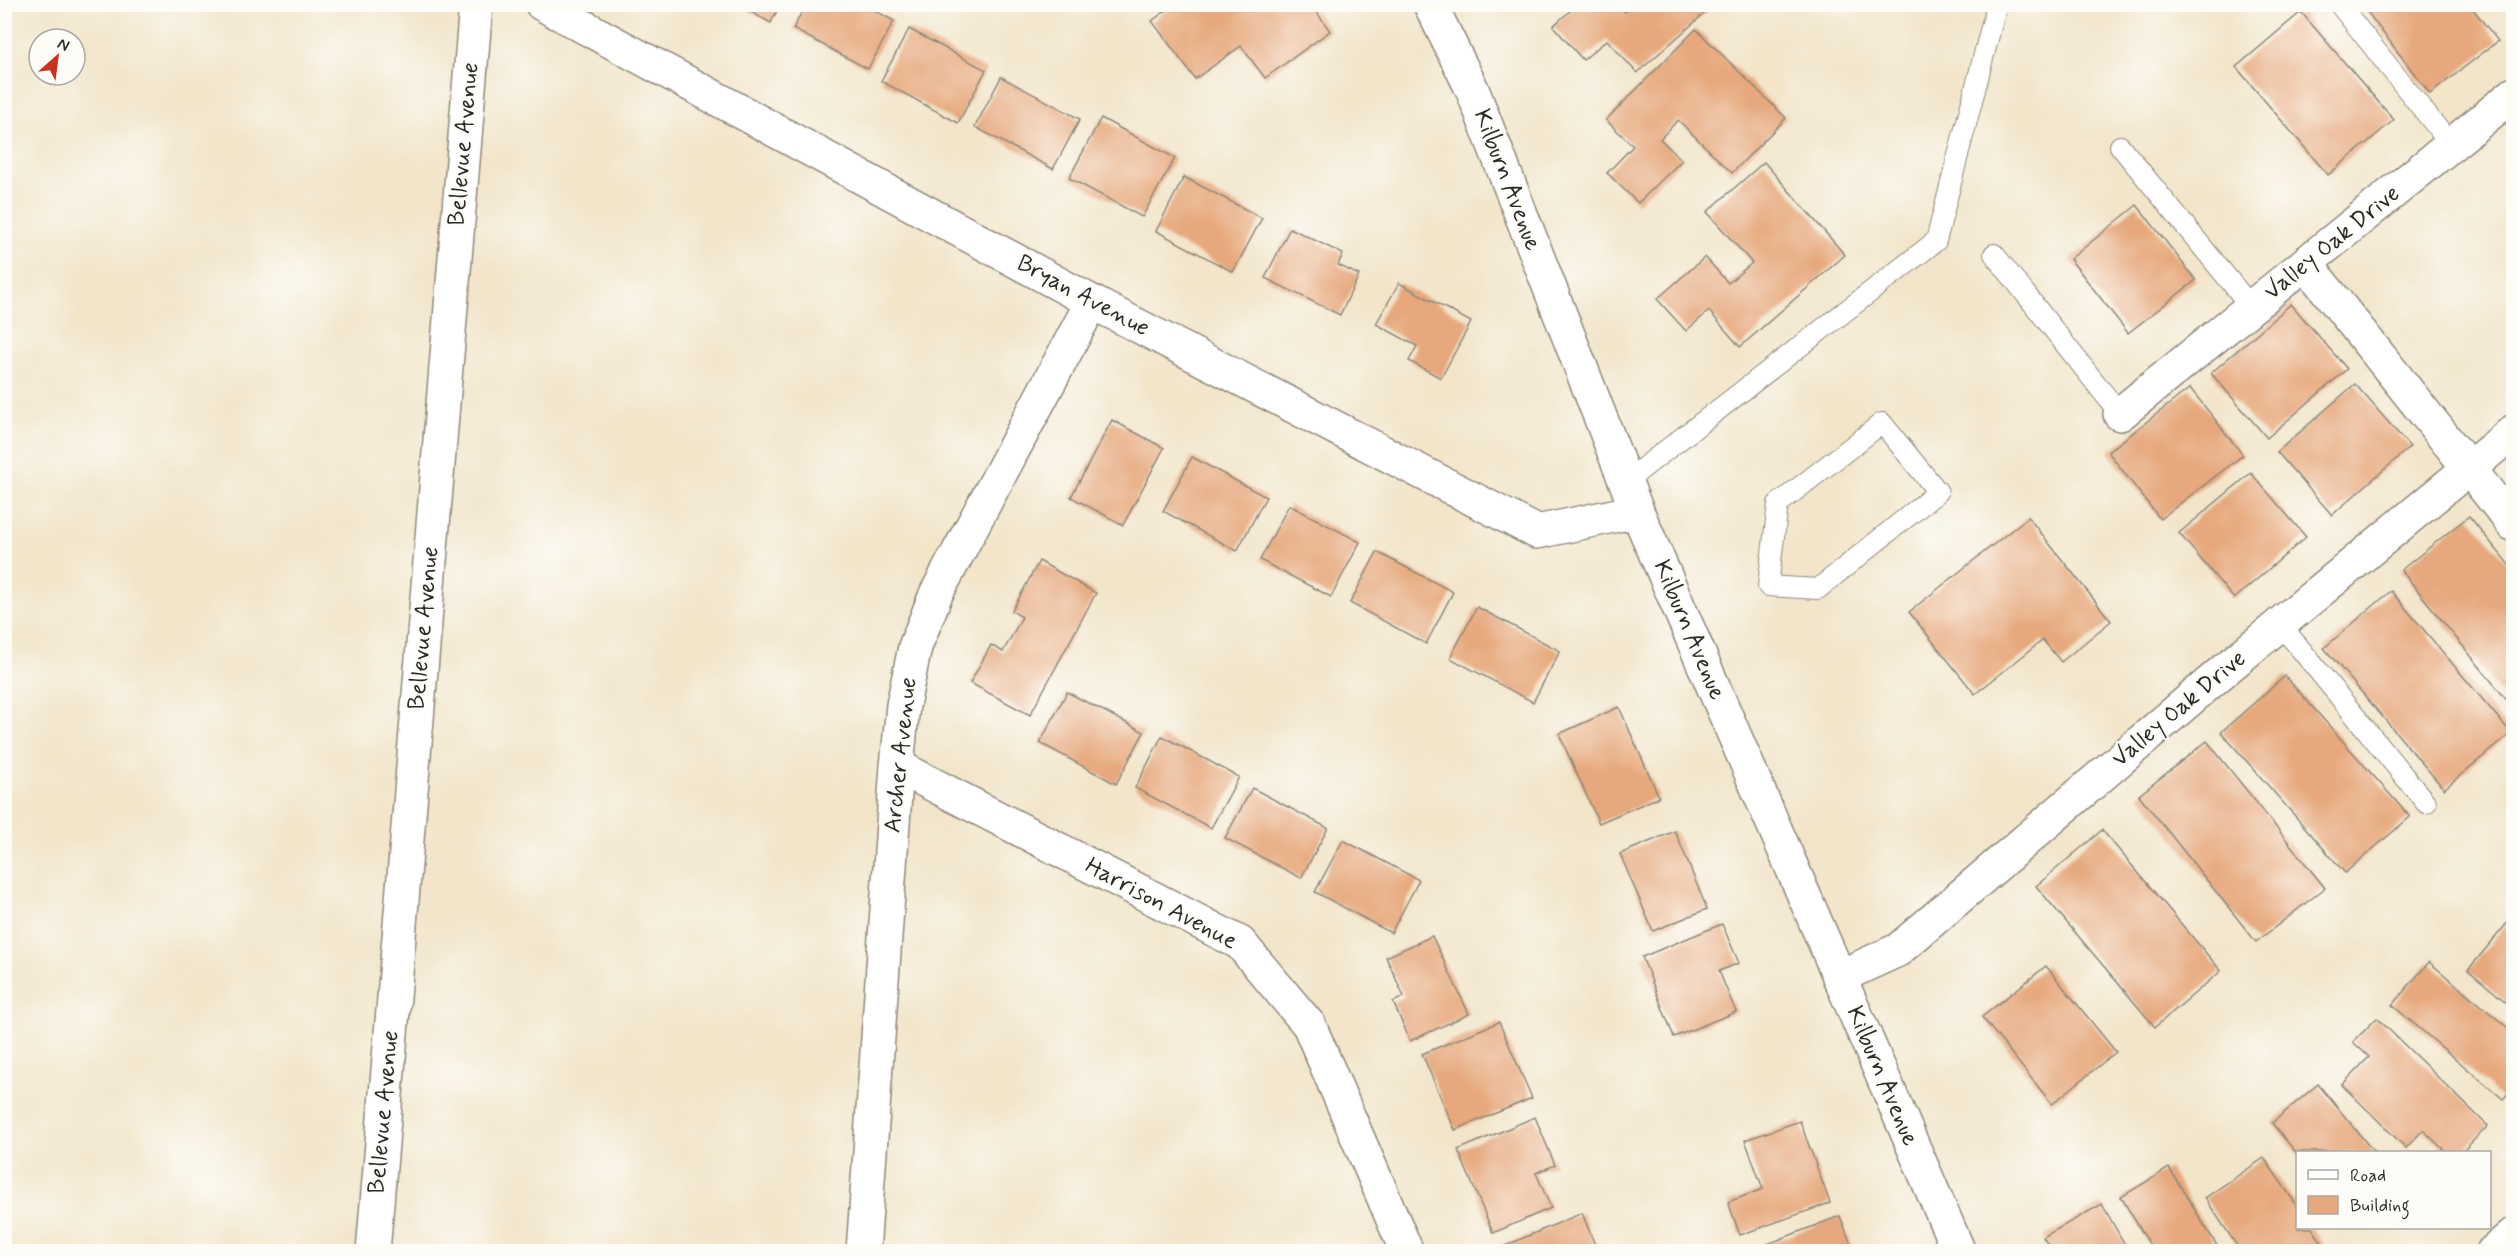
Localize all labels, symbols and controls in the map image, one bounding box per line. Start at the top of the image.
north arrow [27,27,87,87]
text: N [54,33,73,57]
street label: Bellevue Avenue [441,61,487,227]
street label: Kilburn Avenue [1466,105,1548,255]
street label: Valley Oak Drive [2258,179,2406,307]
street label: Bryan Avenue [1011,248,1155,344]
street label: Bellevue Avenue [401,545,447,711]
street label: Kilburn Avenue [1646,555,1732,705]
street label: Valley Oak Drive [2105,644,2253,774]
street label: Archer Avenue [877,676,925,834]
street label: Harrison Avenue [1079,851,1243,957]
street label: Kilburn Avenue [1839,1001,1925,1151]
street label: Bellevue Avenue [361,1029,407,1195]
legend [2296,1151,2491,1229]
text: Road [2350,1164,2386,1188]
text: Building [2350,1194,2410,1220]

